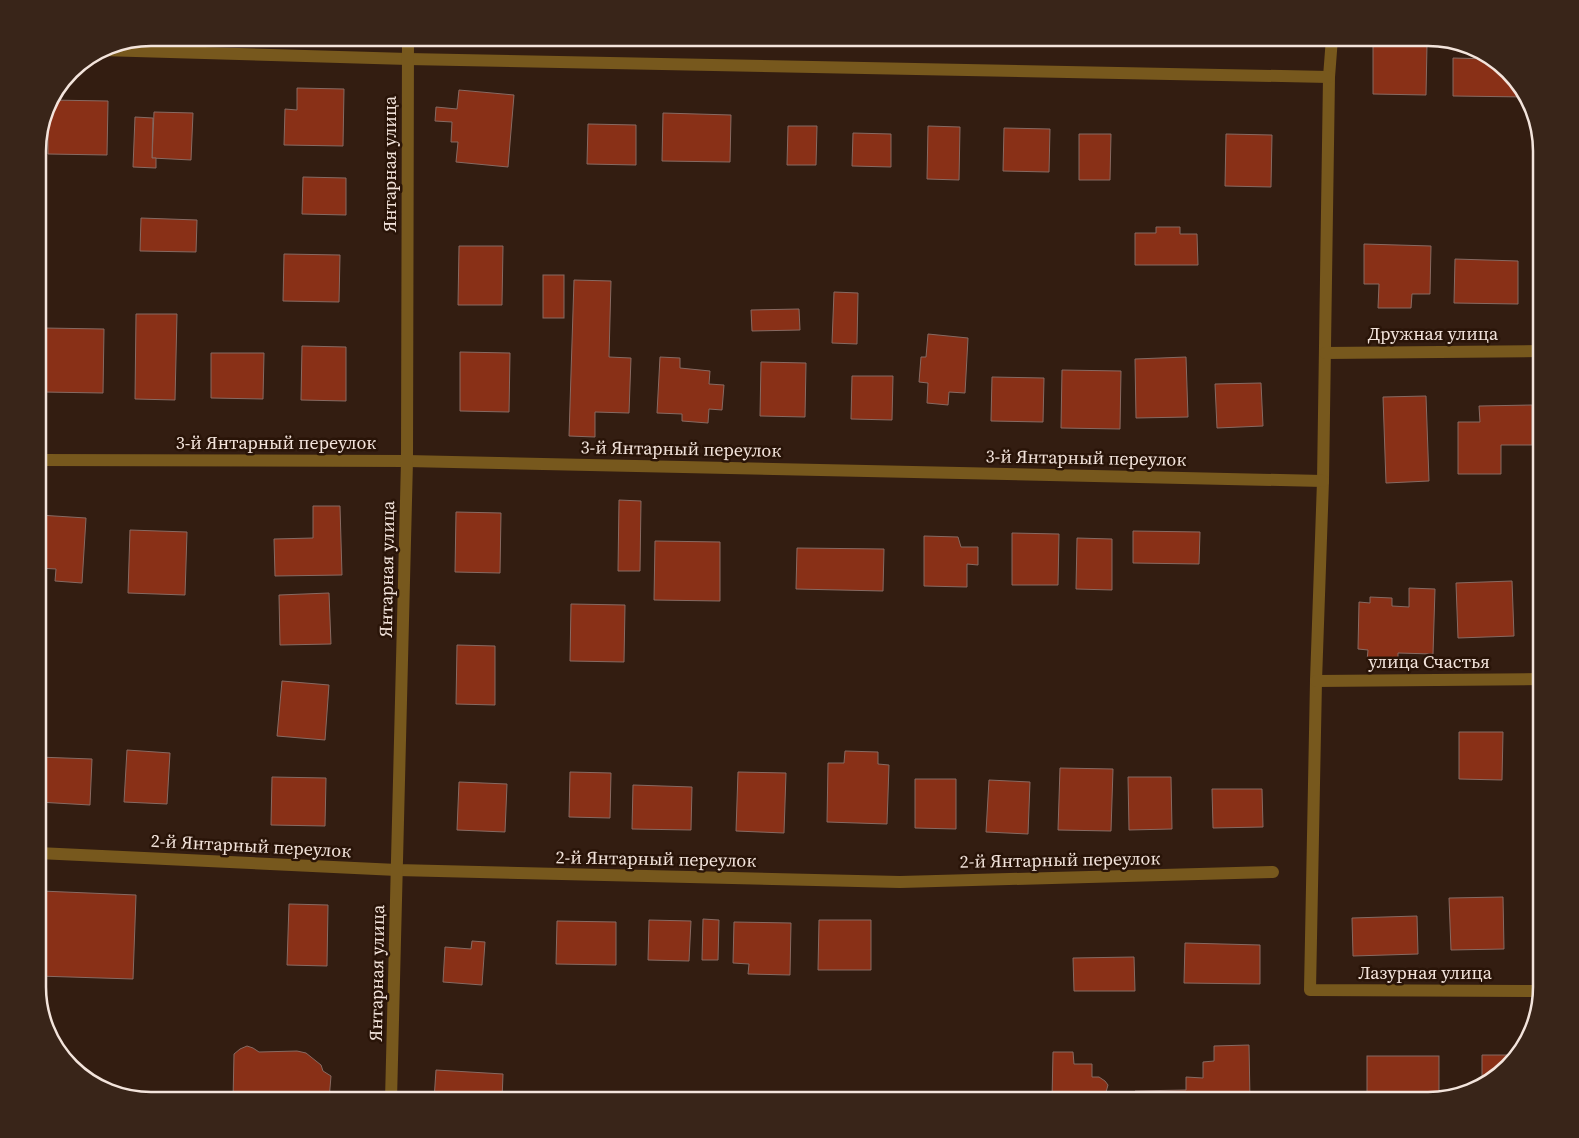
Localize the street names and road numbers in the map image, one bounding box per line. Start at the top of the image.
street label: Янтарная улица [377,95,402,232]
street label: Дружная улица [1368,321,1499,346]
street label: 3-й Янтарный переулок [176,430,376,455]
street label: 3-й Янтарный переулок [581,434,782,463]
street label: 3-й Янтарный переулок [986,443,1187,472]
street label: Янтарная улица [373,500,400,637]
street label: улица Счастья [1368,649,1490,674]
street label: 2-й Янтарный переулок [150,828,352,863]
street label: 2-й Янтарный переулок [556,844,757,873]
street label: 2-й Янтарный переулок [959,845,1161,874]
street label: Янтарная улица [363,904,390,1041]
street label: Лазурная улица [1358,960,1493,985]

